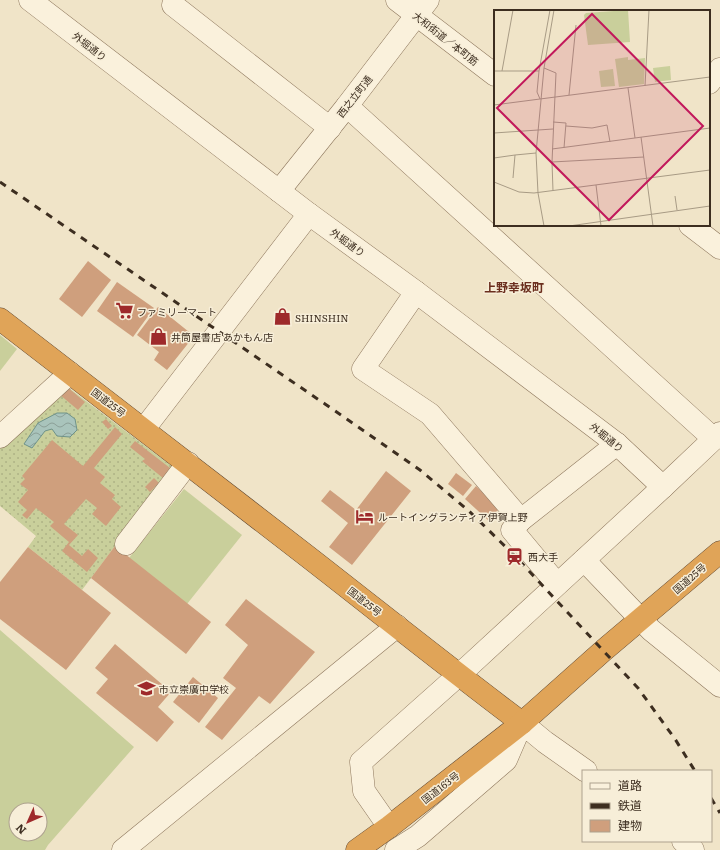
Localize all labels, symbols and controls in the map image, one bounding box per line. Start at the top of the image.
street label: 大和街道／本町筋 [410,7,482,69]
inset map [494,10,710,226]
street label: 外堀通り [70,28,110,64]
street label: 西之立町通 [333,72,375,120]
street label: 外堀通り [327,224,369,260]
district label: 上野幸坂町 [484,278,544,296]
supermarket icon: ファミリーマート [114,301,134,321]
place label: ファミリーマート [137,304,217,319]
shop icon: SHINSHIN [272,307,292,327]
place label: SHINSHIN [295,310,349,325]
shop icon: 井筒屋書店 あかもん店 [148,326,168,346]
place label: 井筒屋書店 あかもん店 [171,329,273,344]
street label: 国道25号 [88,384,130,420]
street label: 外堀通り [587,419,627,455]
hotel icon: ルートイングランティア伊賀上野 [355,506,375,526]
place label: ルートイングランティア伊賀上野 [378,509,527,524]
station icon: 西大手 [505,546,525,566]
place label: 西大手 [528,549,558,564]
street label: 国道25号 [669,559,709,597]
street label: 国道25号 [345,583,385,619]
school or university icon: 市立崇廣中学校 [136,678,156,698]
place label: 市立崇廣中学校 [159,681,229,696]
street label: 国道163号 [418,767,462,807]
legend [582,770,712,842]
text: 道路 [618,776,642,794]
text: 鉄道 [618,796,642,814]
north arrow [8,802,48,842]
text: 建物 [618,816,642,834]
text: N [11,821,29,839]

